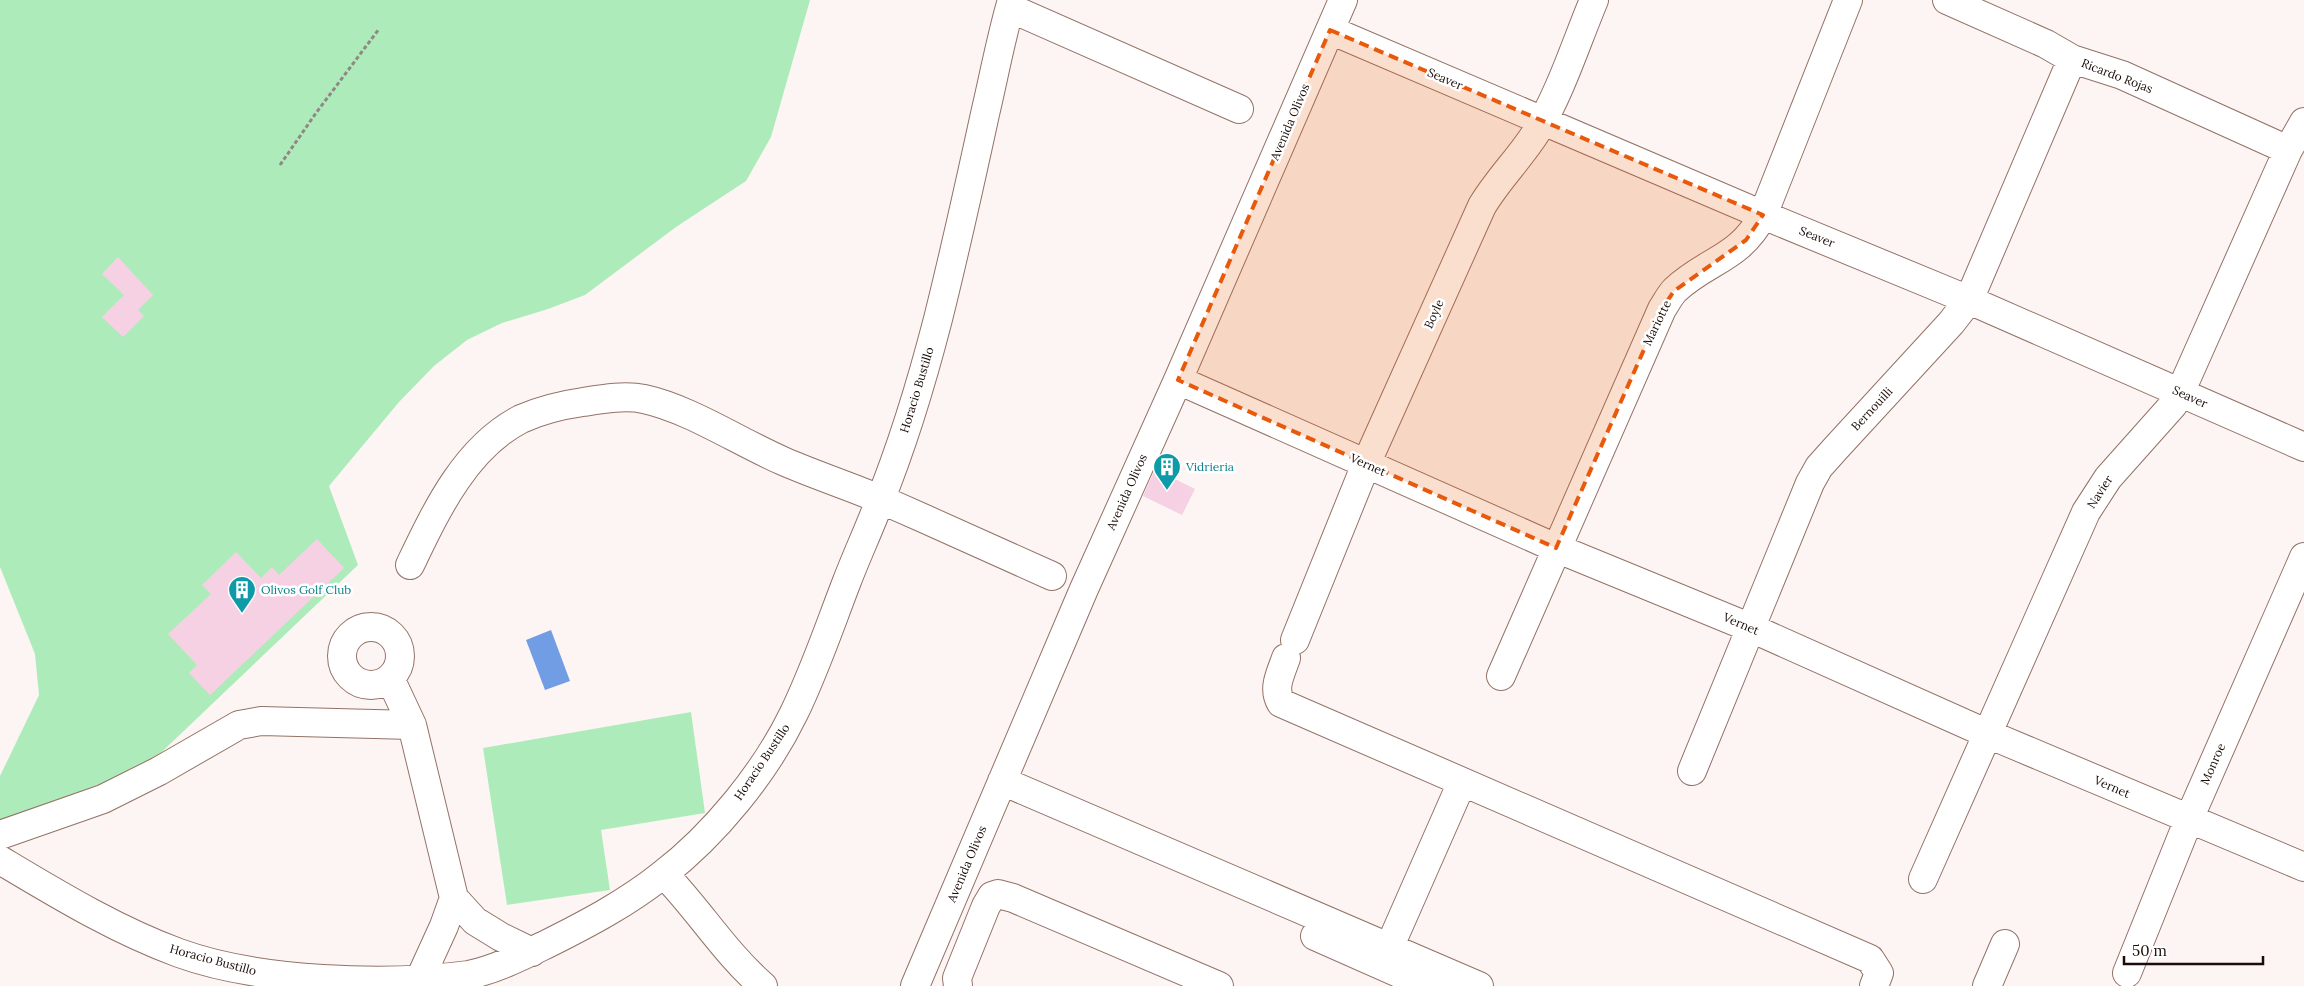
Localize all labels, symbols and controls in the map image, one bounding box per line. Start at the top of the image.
street label: Ricardo Rojas [2079,55,2155,96]
street label: Seaver [1425,64,1466,93]
street label: Avenida Olivos [1266,81,1313,163]
street label: Seaver [1797,223,1838,251]
street label: Boyle [1421,296,1447,331]
street label: Mariotte [1639,297,1674,348]
street label: Horacio Bustillo [896,345,937,435]
street label: Seaver [2170,382,2211,411]
street label: Bernouilli [1848,384,1896,433]
street label: Vernet [1347,450,1389,479]
street label: Avenida Olivos [1103,451,1150,533]
building icon: Vidrieria [1152,452,1182,491]
place label: Vidrieria [1185,459,1234,474]
street label: Navier [2083,472,2116,511]
building icon: Olivos Golf Club [227,575,257,614]
place label: Olivos Golf Club [261,582,351,597]
street label: Vernet [1720,609,1762,638]
street label: Horacio Bustillo [730,721,793,803]
street label: Monroe [2197,740,2229,787]
street label: Vernet [2091,772,2133,801]
street label: Avenida Olivos [943,823,990,905]
scale bar [2124,934,2263,966]
street label: Horacio Bustillo [168,941,258,978]
text: 50 m [2132,941,2167,960]

